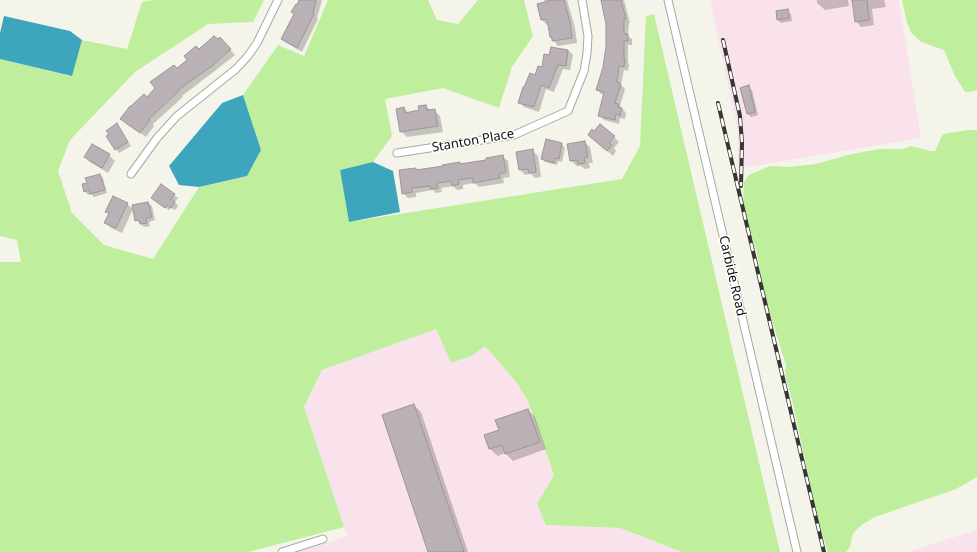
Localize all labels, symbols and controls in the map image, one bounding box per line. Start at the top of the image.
street label: Stanton Place [431,126,515,156]
street label: Carbide Road [715,234,749,318]

